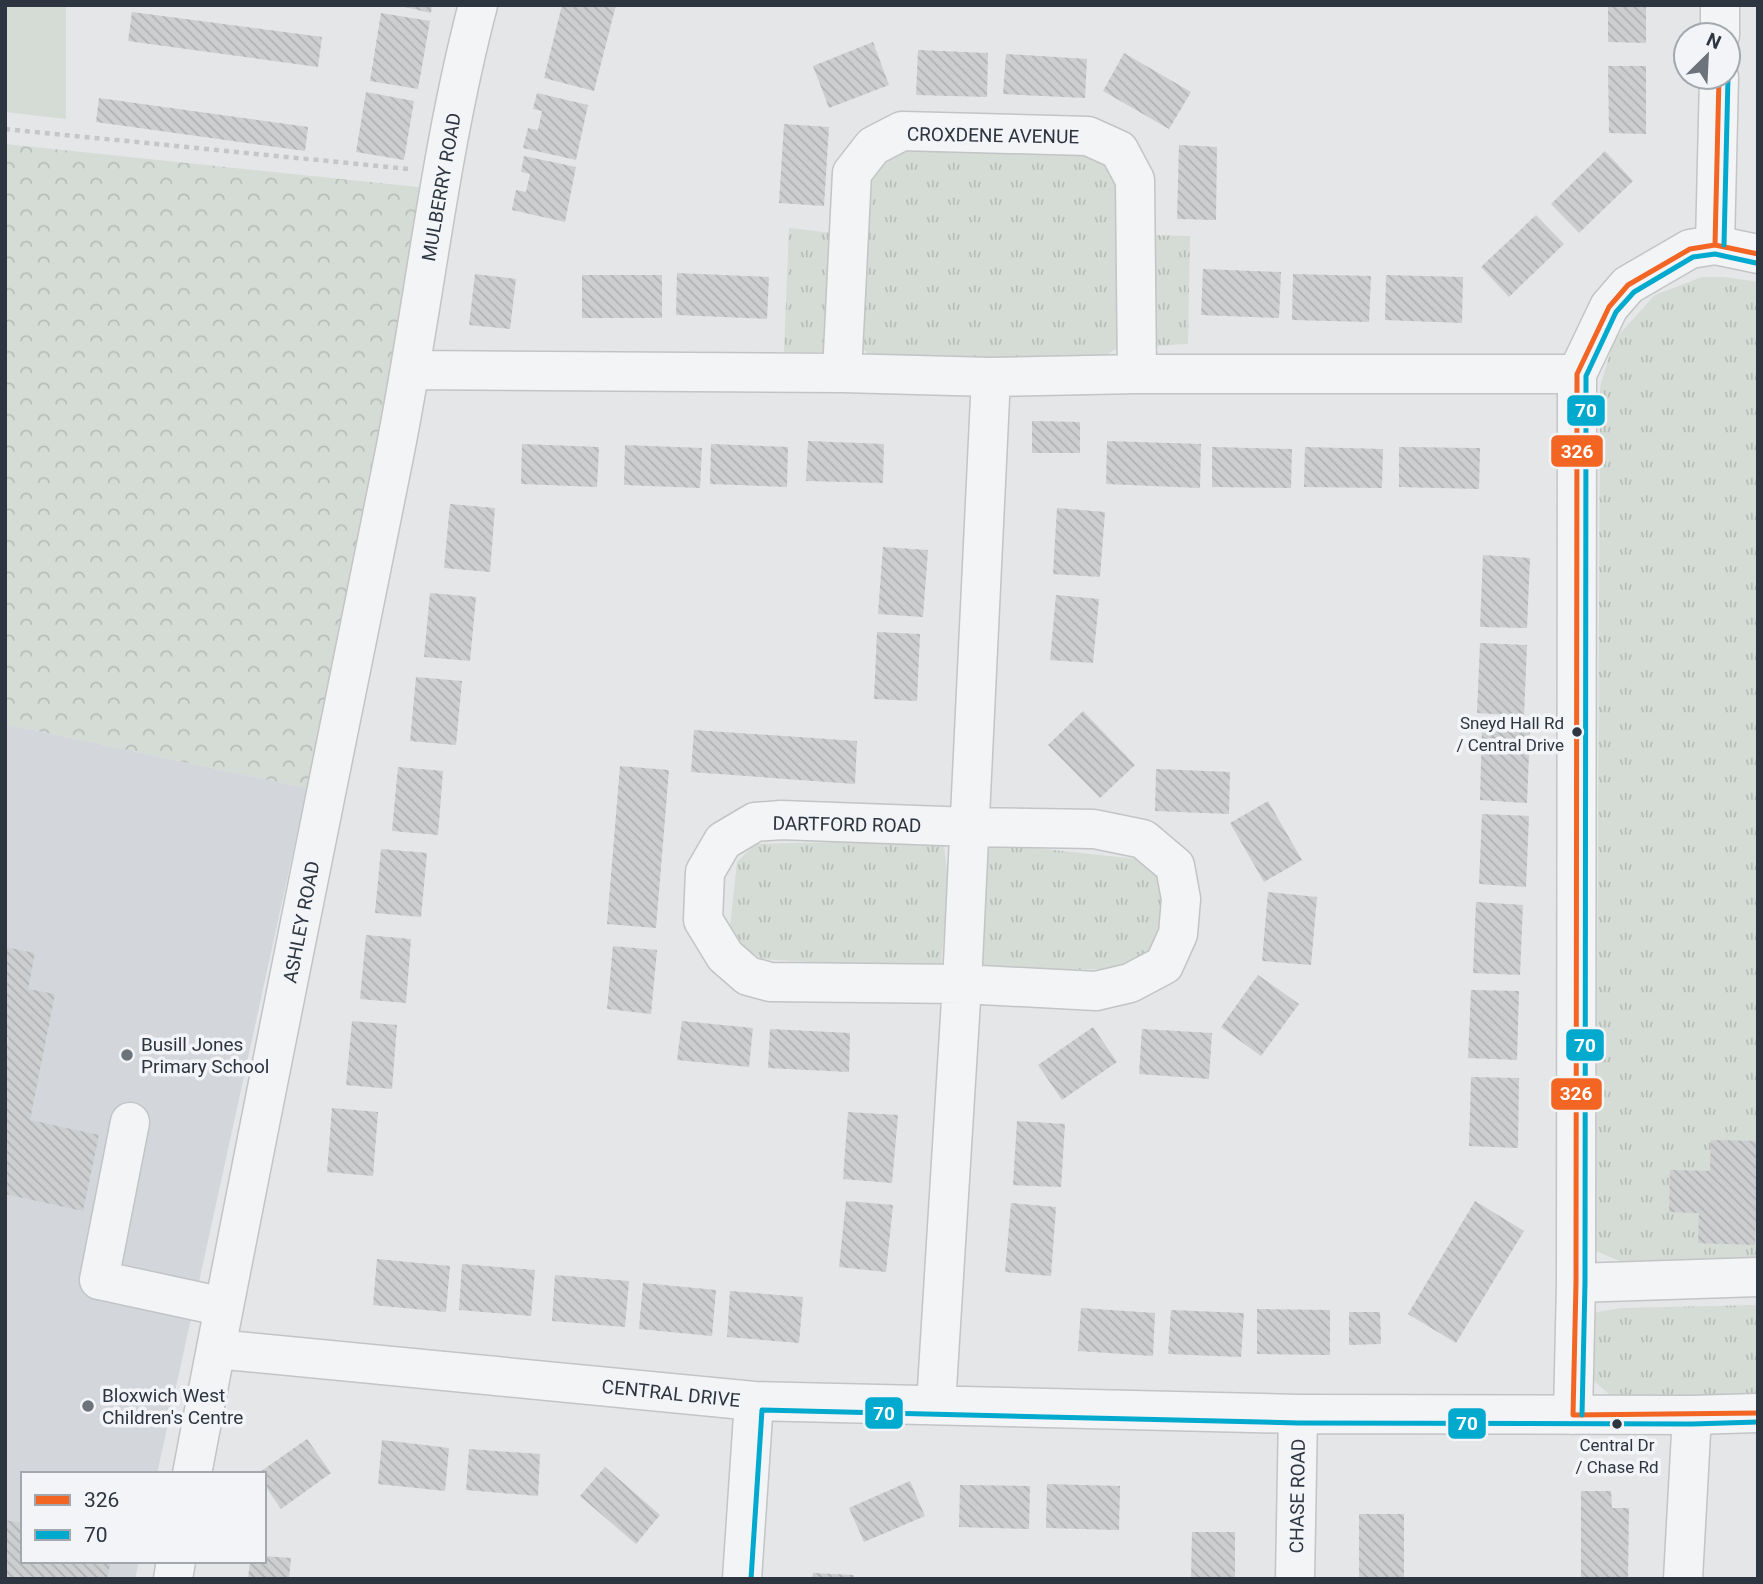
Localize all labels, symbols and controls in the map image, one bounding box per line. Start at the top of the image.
north arrow [1672,21,1742,91]
text: N [1703,28,1725,54]
street label: MULBERRY ROAD [417,111,466,263]
street label: CROXDENE AVENUE [907,122,1080,149]
line badge: 70 [1566,394,1606,427]
text: 70 [1575,399,1597,422]
line badge: 326 [1550,434,1604,468]
text: 326 [1561,440,1593,463]
place label: Sneyd Hall Rd / Central Drive [1457,713,1564,755]
marker: Sneyd Hall Rd / Central Drive [1570,725,1584,739]
street label: DARTFORD ROAD [772,812,922,837]
street label: ASHLEY ROAD [278,859,325,985]
line badge: 70 [1565,1028,1605,1062]
place label: Busill Jones Primary School [141,1033,269,1078]
text: 70 [1574,1034,1596,1057]
marker: Busill Jones Primary School [119,1047,135,1063]
line badge: 326 [1550,1077,1603,1111]
text: 326 [1560,1082,1592,1105]
street label: CENTRAL DRIVE [601,1375,742,1412]
place label: Bloxwich West Children's Centre [102,1384,243,1429]
line badge: 70 [864,1396,904,1430]
marker: Bloxwich West Children's Centre [80,1398,96,1414]
text: 70 [873,1402,895,1425]
line badge: 70 [1447,1407,1487,1440]
text: 70 [1456,1412,1478,1435]
marker: Central Dr / Chase Rd [1610,1417,1624,1431]
place label: Central Dr / Chase Rd [1576,1435,1658,1477]
street label: CHASE ROAD [1285,1438,1310,1554]
legend [21,1472,266,1563]
text: 326 [84,1488,119,1512]
text: 70 [84,1523,108,1547]

